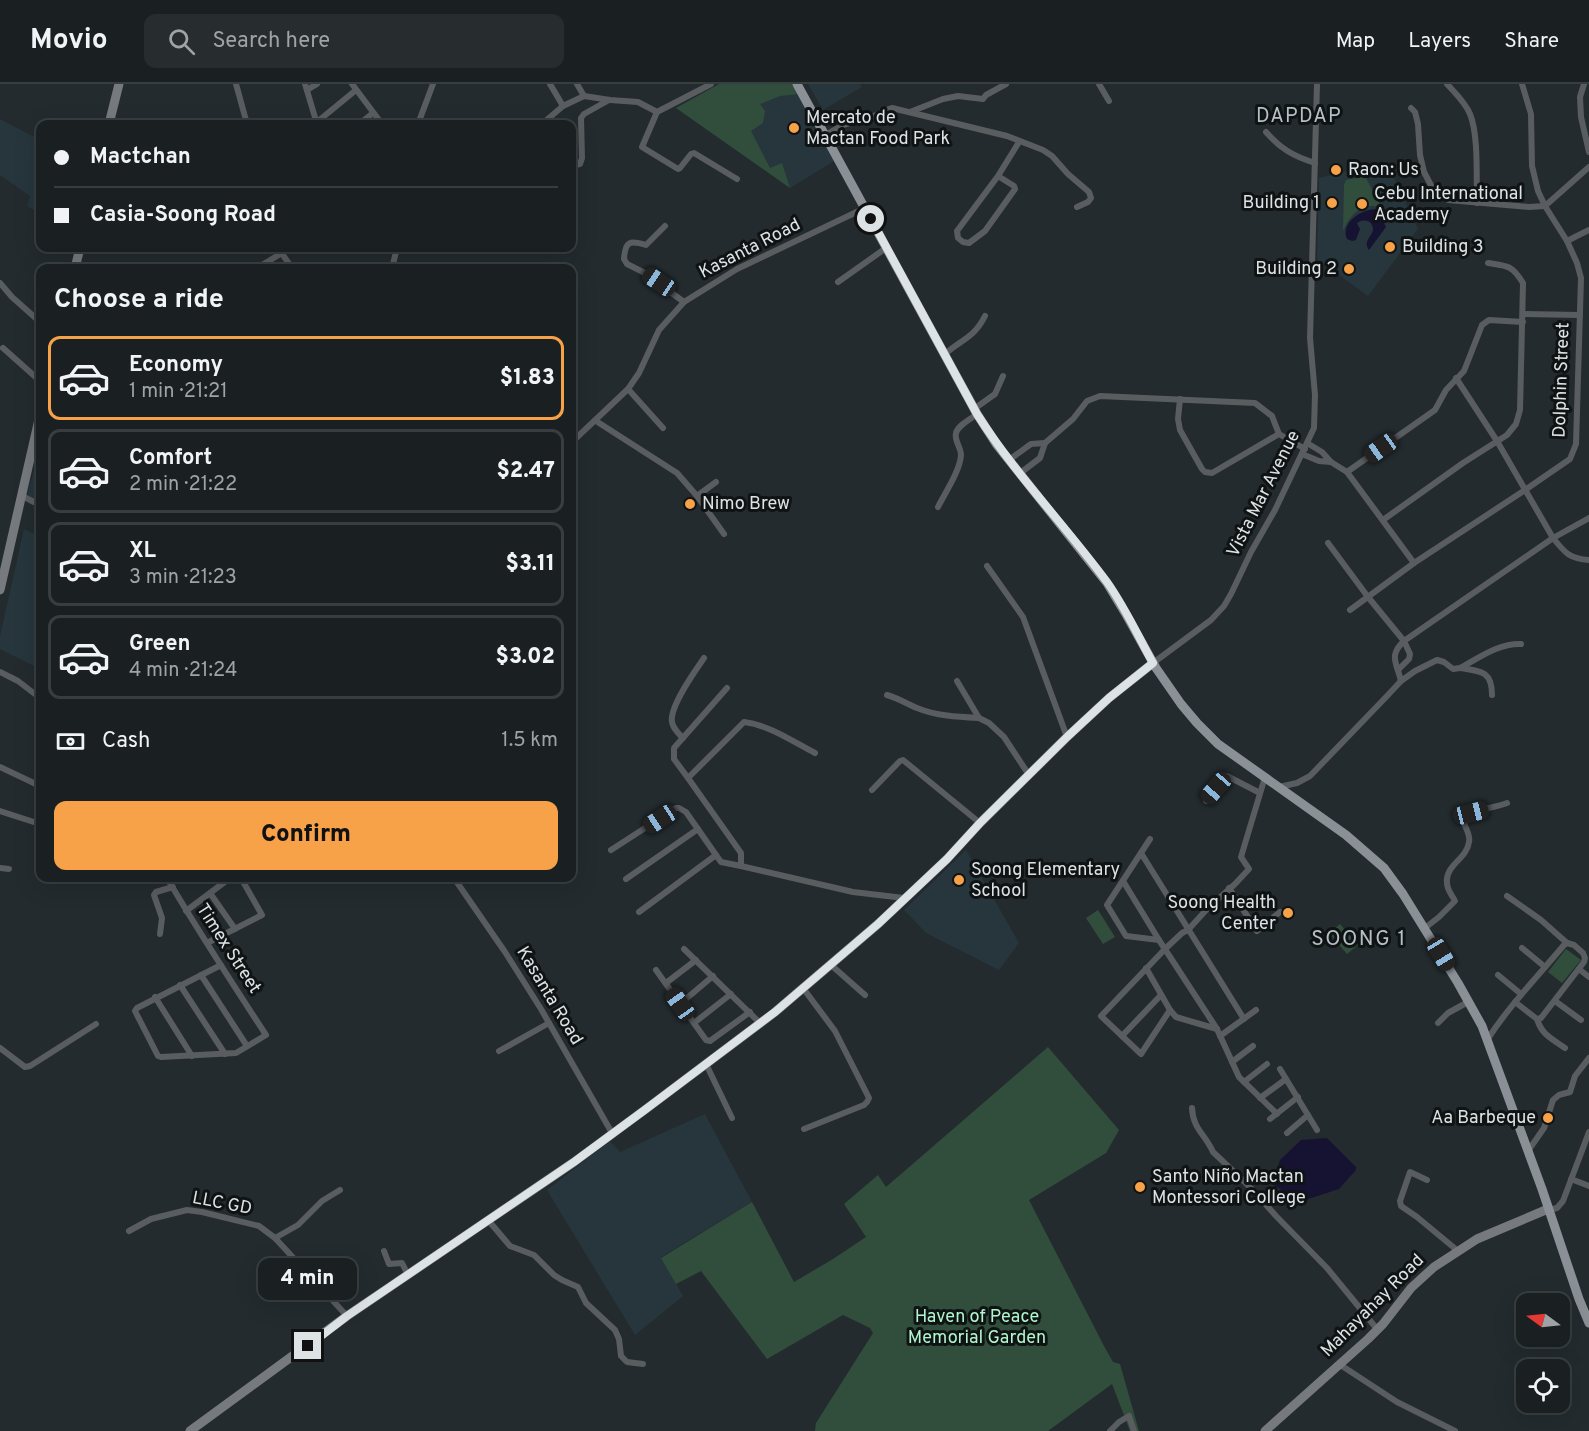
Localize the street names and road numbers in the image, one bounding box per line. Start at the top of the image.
street label: Kasanta Road [695,214,805,284]
street label: Dolphin Street [1548,322,1576,438]
street label: Vista Mar Avenue [1222,427,1306,561]
street label: Timex Street [190,900,266,998]
street label: Kasanta Road [511,943,587,1049]
street label: LLC GD [190,1187,254,1221]
street label: Mahayahay Road [1317,1250,1429,1362]

